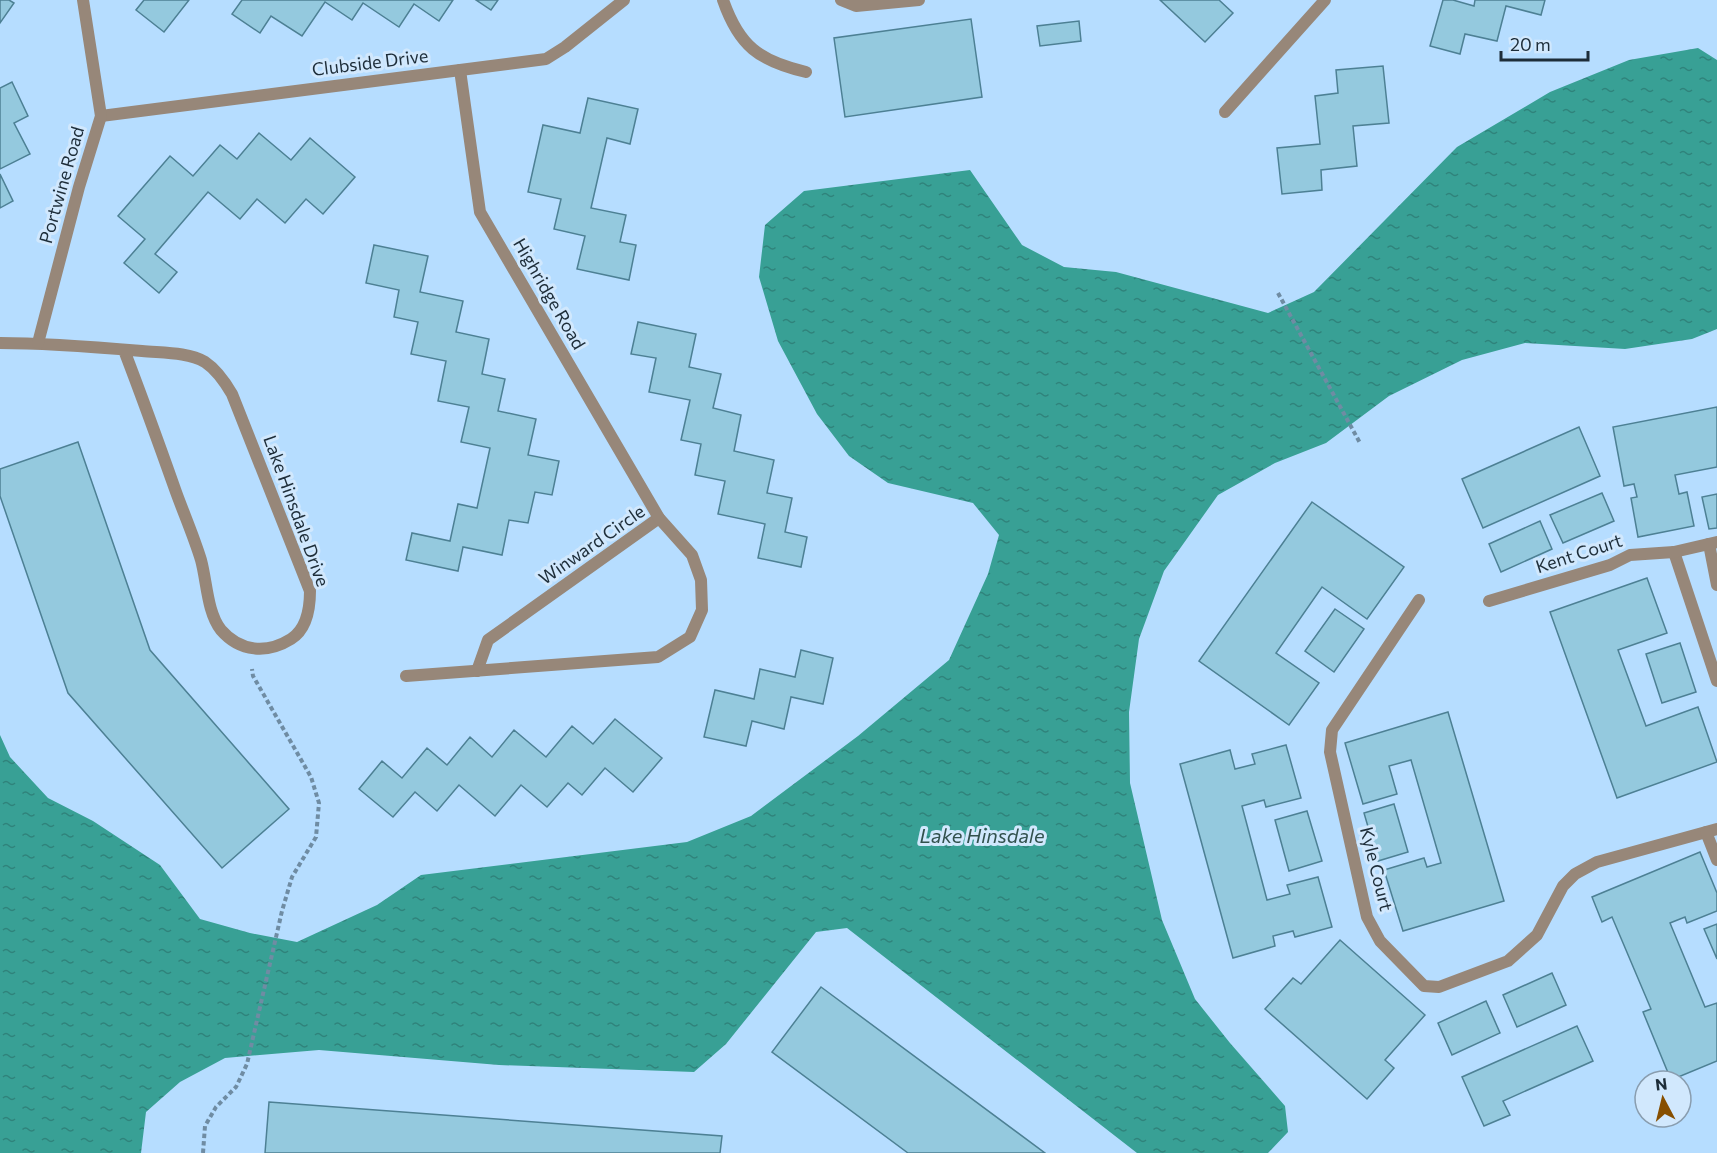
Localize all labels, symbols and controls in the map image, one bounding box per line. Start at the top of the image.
scale bar [1501,24,1588,62]
text: 20 m [1510,33,1551,55]
street label: Clubside Drive [310,44,429,80]
street label: Portwine Road [34,124,88,246]
street label: Highridge Road [509,234,591,353]
street label: Lake Hinsdale Drive [259,432,335,589]
street label: Winward Circle [534,500,649,589]
street label: Kent Court [1533,529,1625,577]
water label: Lake Hinsdale [919,823,1045,847]
street label: Kyle Court [1356,824,1398,913]
north arrow [1633,1069,1693,1129]
text: N [1654,1073,1668,1094]

